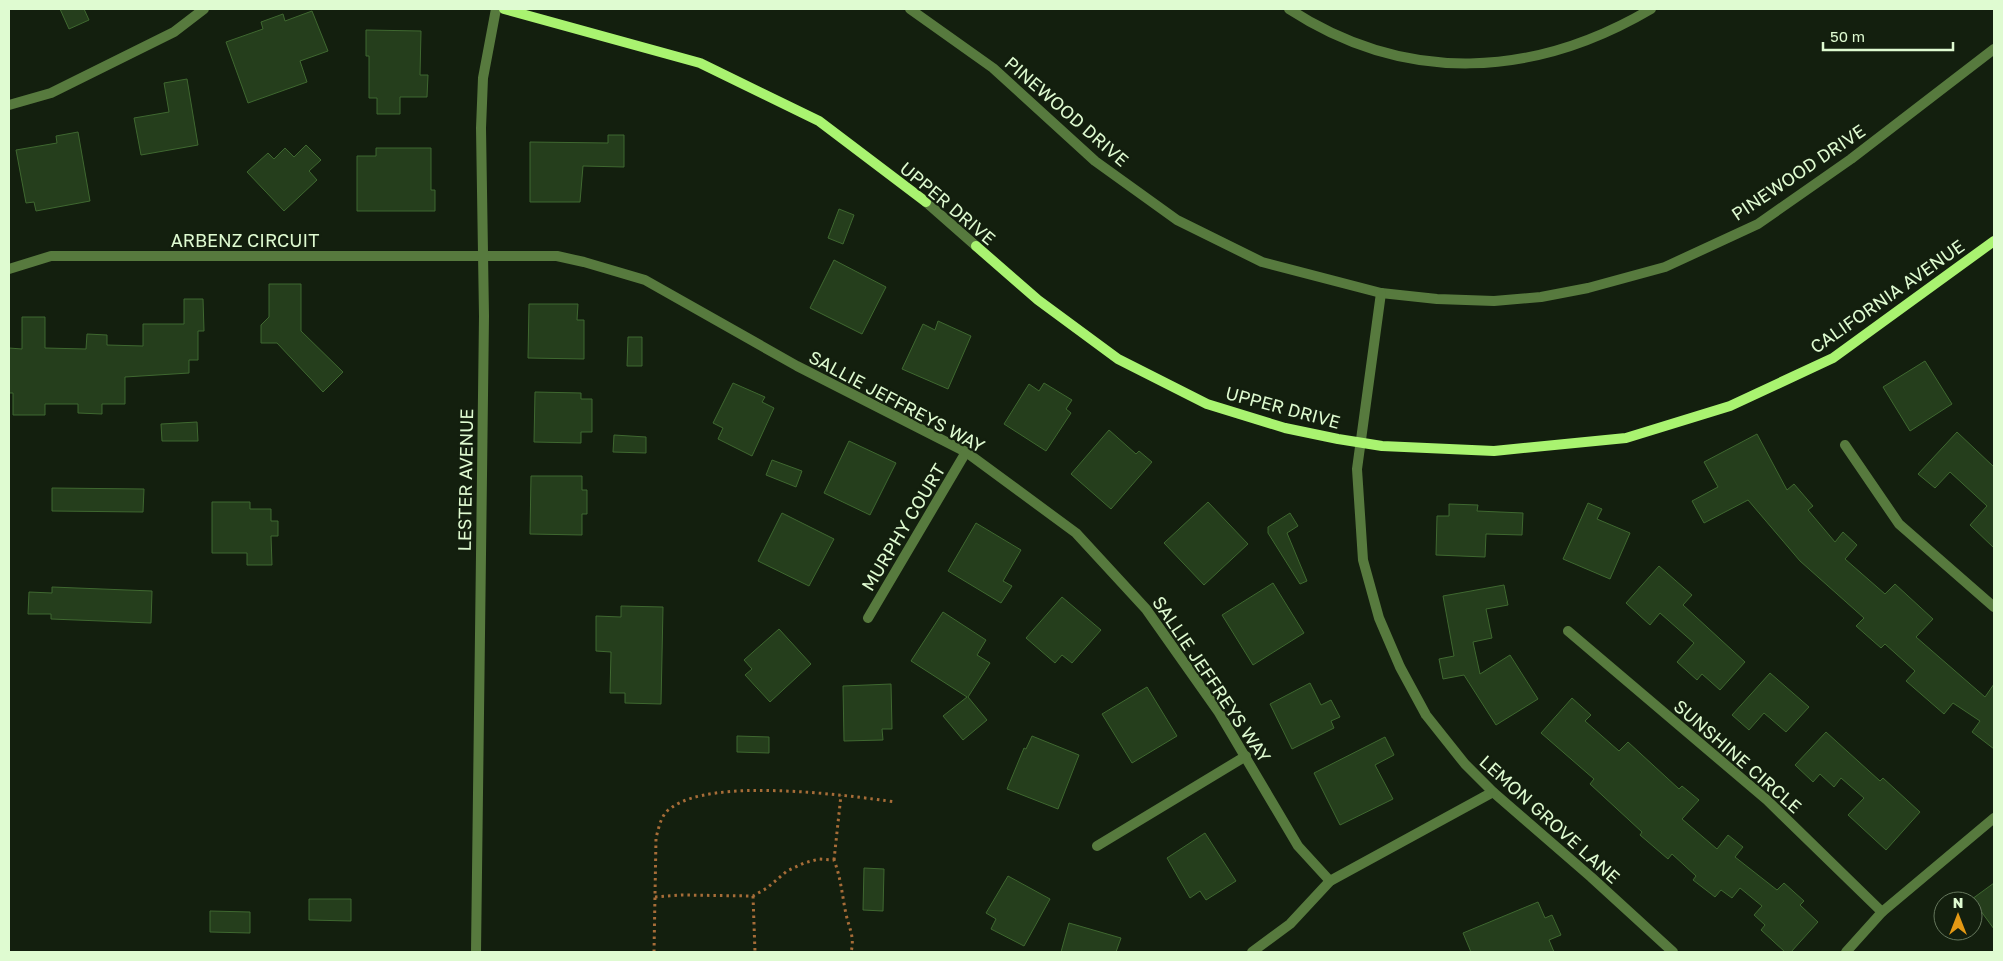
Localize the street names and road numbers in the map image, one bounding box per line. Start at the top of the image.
street label: PINEWOOD DRIVE [1001,51,1133,171]
street label: PINEWOOD DRIVE [1727,119,1869,225]
street label: UPPER DRIVE [896,157,1000,249]
street label: ARBENZ CIRCUIT [171,229,319,251]
street label: CALIFORNIA AVENUE [1806,234,1968,358]
street label: SALLIE JEFFREYS WAY [805,345,989,457]
street label: UPPER DRIVE [1223,381,1343,433]
street label: LESTER AVENUE [453,408,477,552]
street label: MURPHY COURT [856,459,950,595]
street label: SALLIE JEFFREYS WAY [1148,592,1276,767]
street label: SUNSHINE CIRCLE [1670,695,1806,817]
street label: LEMON GROVE LANE [1475,750,1625,888]

